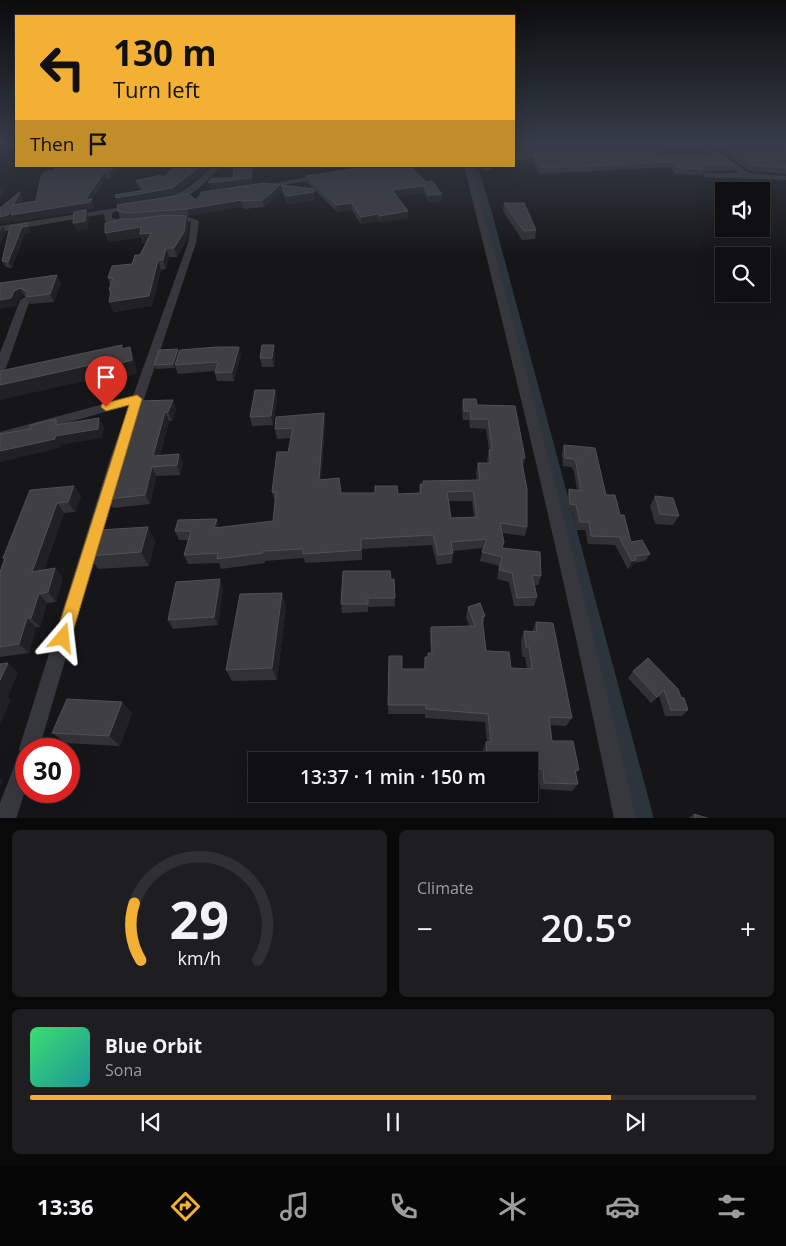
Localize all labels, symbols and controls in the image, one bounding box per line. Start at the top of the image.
text: 130 m [113,29,217,76]
icon: left [30,35,95,100]
text: Turn left [113,74,200,104]
icon: arrive [84,130,112,158]
text: Then [30,131,74,157]
map controls [715,182,770,302]
button: sound [715,182,770,237]
button: search [715,247,770,302]
pin [85,356,127,407]
icon: arrive [92,363,120,391]
position arrow [36,611,88,663]
speed limit sign: 30 [15,738,80,803]
text: 13:37 · 1 min · 150 m [300,764,486,790]
text: Climate [417,877,474,899]
text: 29 [170,883,229,954]
text: 20.5° [541,901,632,953]
text: − [417,909,433,947]
text: + [740,909,756,947]
text: km/h [178,946,221,970]
text: Blue Orbit [105,1033,202,1059]
text: Sona [105,1059,142,1081]
icon: previous [137,1108,165,1136]
icon: pause [379,1108,407,1136]
icon: next [621,1108,649,1136]
icon: directions [168,1189,203,1224]
icon: music [277,1189,312,1224]
icon: phone [386,1189,421,1224]
icon: climate [495,1189,530,1224]
icon: car [605,1189,640,1224]
icon: filters [714,1189,749,1224]
text: 13:36 [37,1191,94,1221]

